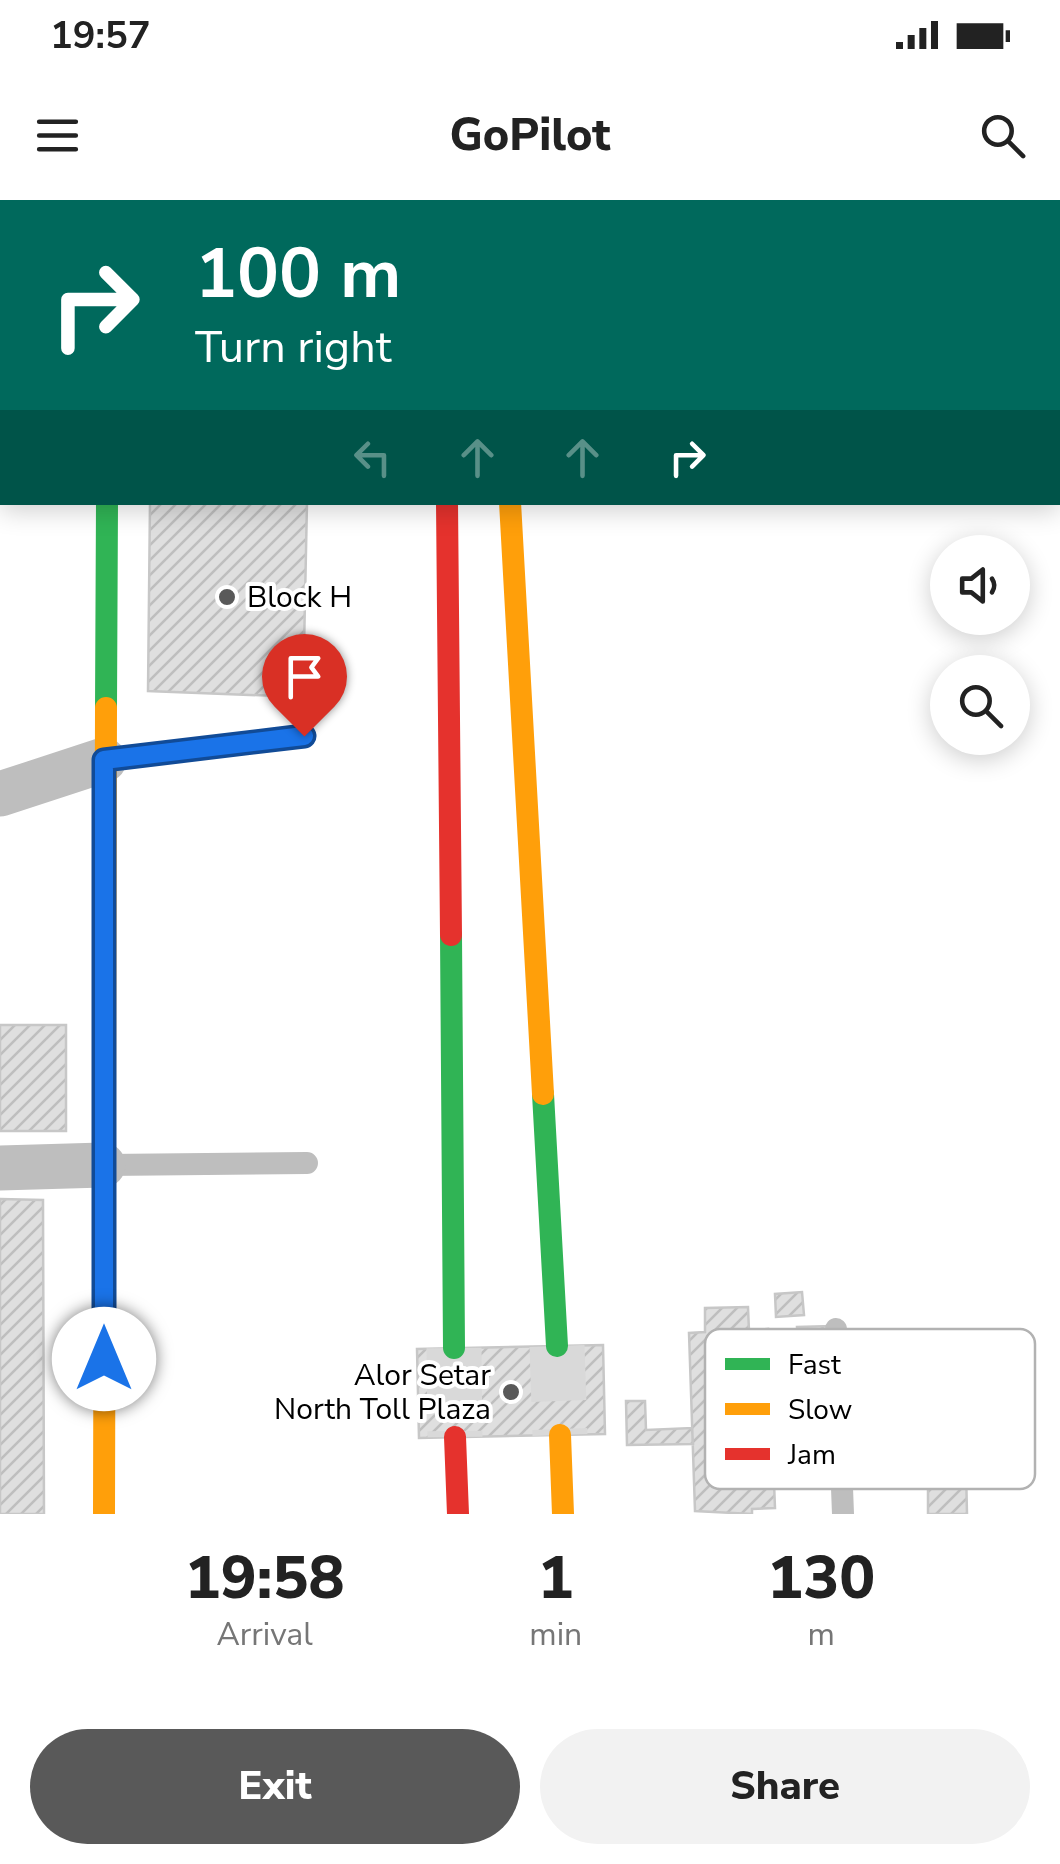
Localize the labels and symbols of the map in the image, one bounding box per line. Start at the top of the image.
place label: Block H [247,577,352,618]
marker: Block H [216,586,238,608]
pin [262,634,347,737]
position arrow [52,1307,156,1411]
legend [705,1329,1035,1489]
text: Fast [788,1346,841,1384]
place label: Alor Setar North Toll Plaza [274,1355,491,1430]
marker: Alor Setar North Toll Plaza [500,1381,522,1403]
text: Slow [788,1391,852,1429]
text: Jam [787,1436,836,1474]

